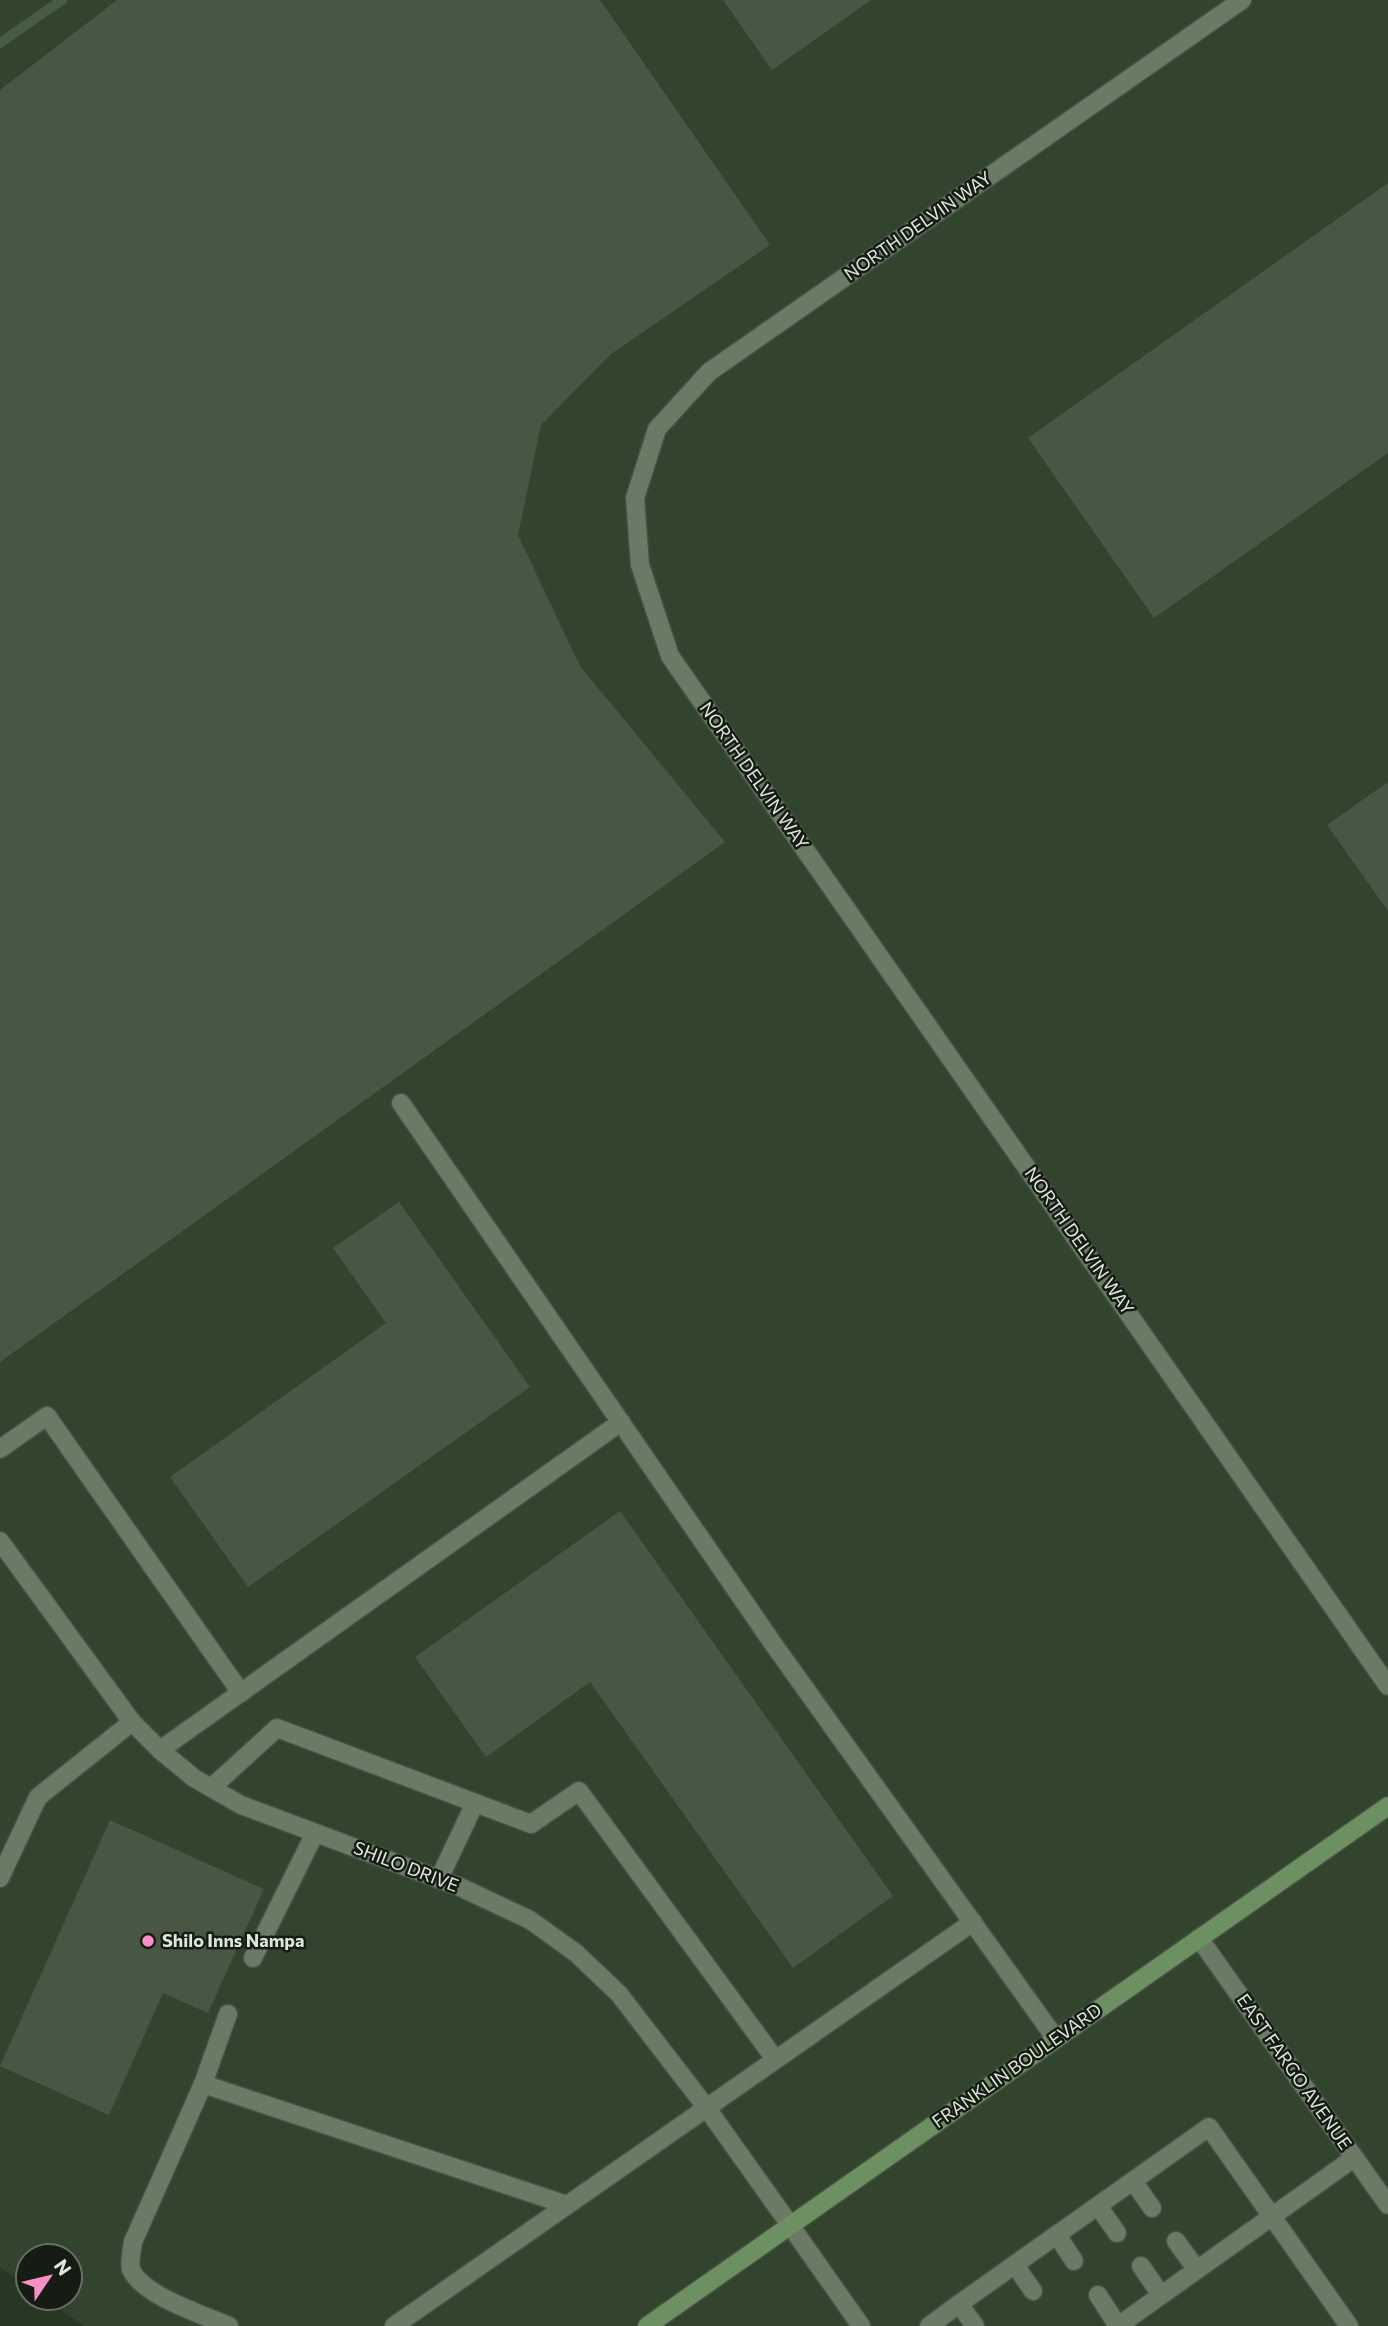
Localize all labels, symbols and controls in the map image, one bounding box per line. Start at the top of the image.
street label: NORTH DELVIN WAY [839,166,996,284]
street label: NORTH DELVIN WAY [696,697,814,854]
street label: NORTH DELVIN WAY [1021,1162,1139,1319]
street label: SHILO DRIVE [351,1836,462,1896]
place label: Shilo Inns Nampa [162,1929,304,1951]
marker: Shilo Inns Nampa [140,1933,156,1949]
street label: EAST FARGO AVENUE [1233,1989,1357,2154]
street label: FRANKLIN BOULEVARD [927,1998,1105,2132]
north arrow [14,2242,84,2312]
text: N [50,2255,77,2279]

